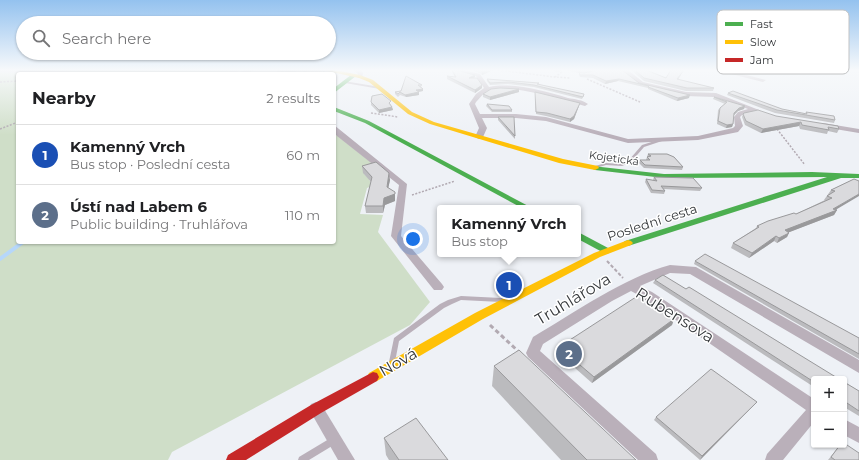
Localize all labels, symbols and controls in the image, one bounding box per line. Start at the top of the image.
legend [717,10,849,74]
search box [16,16,336,60]
text: Fast [750,17,774,31]
icon: search [30,27,52,49]
text: Search here [62,29,151,48]
text: Slow [750,35,776,49]
text: Jam [749,53,774,67]
text: Nearby [32,88,96,108]
text: 2 results [266,90,320,106]
text: Kamenný Vrch [70,137,185,156]
text: 1 [42,147,48,163]
text: 60 m [286,147,320,163]
street label: Kojetická [588,148,640,168]
text: Bus stop · Poslední cesta [70,156,230,172]
text: Ústí nad Labem 6 [70,197,207,216]
street label: Poslední cesta [605,200,699,244]
popup [437,205,581,257]
text: 2 [41,207,49,223]
text: 110 m [285,207,320,223]
text: Kamenný Vrch [451,214,567,233]
text: Public building · Truhlářova [70,216,248,232]
your location [403,229,423,249]
text: Bus stop [451,233,508,249]
street label: Truhlářova [532,269,614,329]
pin: 1 [496,270,522,300]
street label: Rubensova [632,283,718,347]
pin: 2 [556,339,582,369]
street label: Nová [376,344,420,380]
map controls [811,376,847,448]
button: + [811,376,847,412]
button: − [811,412,847,448]

